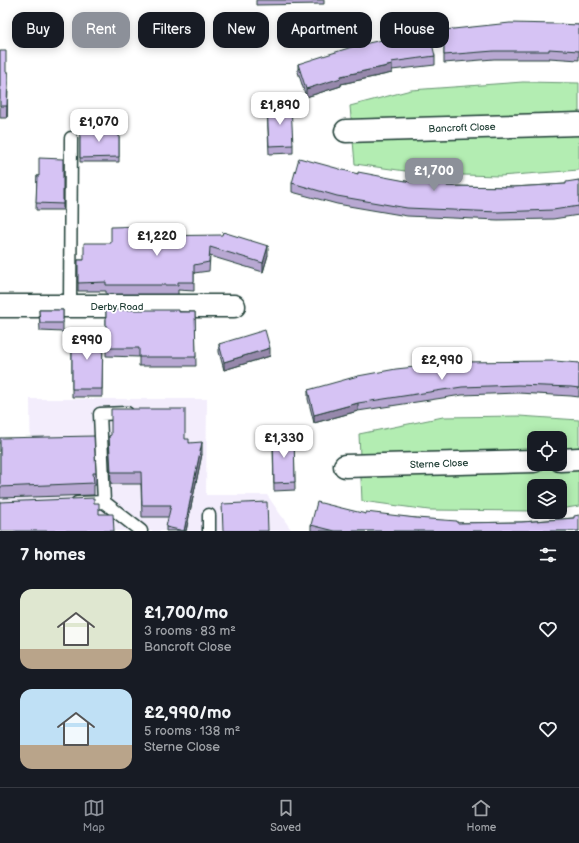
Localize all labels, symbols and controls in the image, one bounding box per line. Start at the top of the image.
chip: Buy [12,12,64,48]
chip: Rent [72,12,130,48]
chip: Filters [138,12,205,48]
chip: New [213,12,269,48]
chip: Apartment [277,12,372,48]
chip: House [380,12,449,48]
pin: £1,890 [247,92,313,126]
text: £1,890 [260,97,300,113]
pin: £1,070 [66,109,132,143]
text: £1,070 [79,114,119,130]
street label: Bancroft Close [428,121,496,135]
pin: £1,700 [401,158,467,192]
text: £1,700 [414,163,454,179]
pin: £1,220 [124,223,190,257]
text: £1,220 [137,228,177,244]
street label: Derby Road [91,301,144,313]
pin: £990 [63,327,111,361]
text: £990 [71,332,103,348]
pin: £2,990 [409,347,475,381]
text: £2,990 [421,352,463,368]
pin: £1,330 [251,425,317,459]
text: £1,330 [264,430,304,446]
map controls [527,431,567,519]
button: locate [527,431,567,471]
street label: Sterne Close [410,457,469,471]
button: layers [527,479,567,519]
icon: filters [537,544,559,566]
text: 7 homes [20,545,86,565]
text: £1,700/mo [144,603,228,623]
icon: home [52,605,100,653]
icon: heart [537,618,559,640]
text: 3 rooms · 83 m² [144,623,236,639]
text: Bancroft Close [144,639,231,655]
text: £2,990/mo [144,703,231,723]
icon: home [52,705,100,753]
icon: heart [537,718,559,740]
text: 5 rooms · 138 m² [144,723,240,739]
text: Sterne Close [144,739,220,755]
tab: Map [83,797,105,834]
tab: Saved [270,797,301,834]
tab: Home [466,797,496,834]

